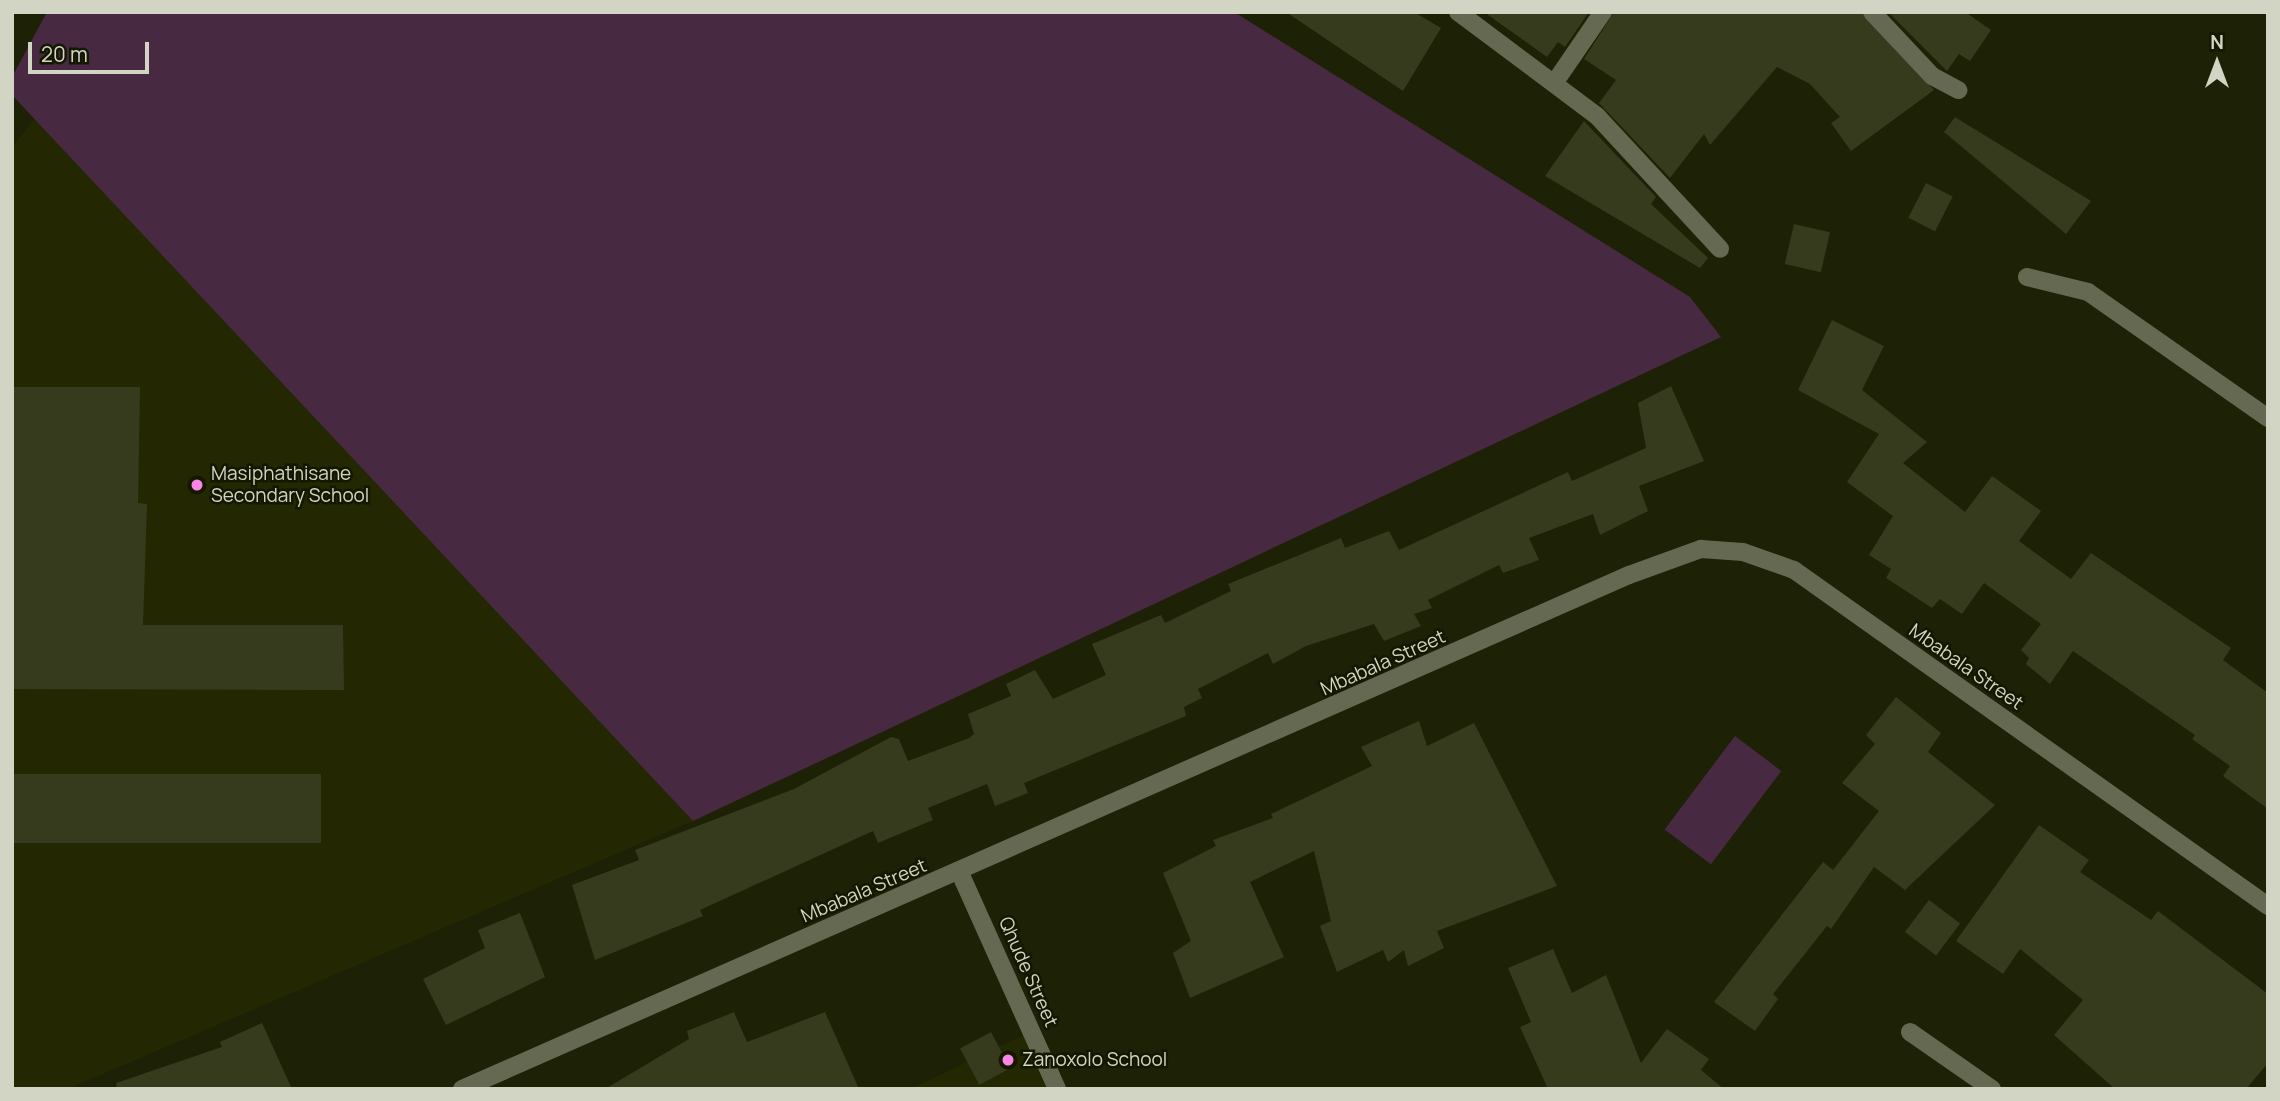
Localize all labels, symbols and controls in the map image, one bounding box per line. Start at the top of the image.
scale bar [32,28,152,72]
north arrow [2182,28,2252,98]
text: N [2210,29,2224,55]
text: 20 m [41,40,88,68]
place label: Masiphathisane Secondary School [211,463,369,507]
marker: Masiphathisane Secondary School [189,477,205,493]
street label: Mbabala Street [1905,619,2027,715]
street label: Mbabala Street [1317,625,1449,701]
street label: Mbabala Street [798,854,930,928]
street label: Qhude Street [994,913,1062,1031]
place label: Zanoxolo School [1022,1049,1167,1071]
marker: Zanoxolo School [1000,1052,1016,1068]

